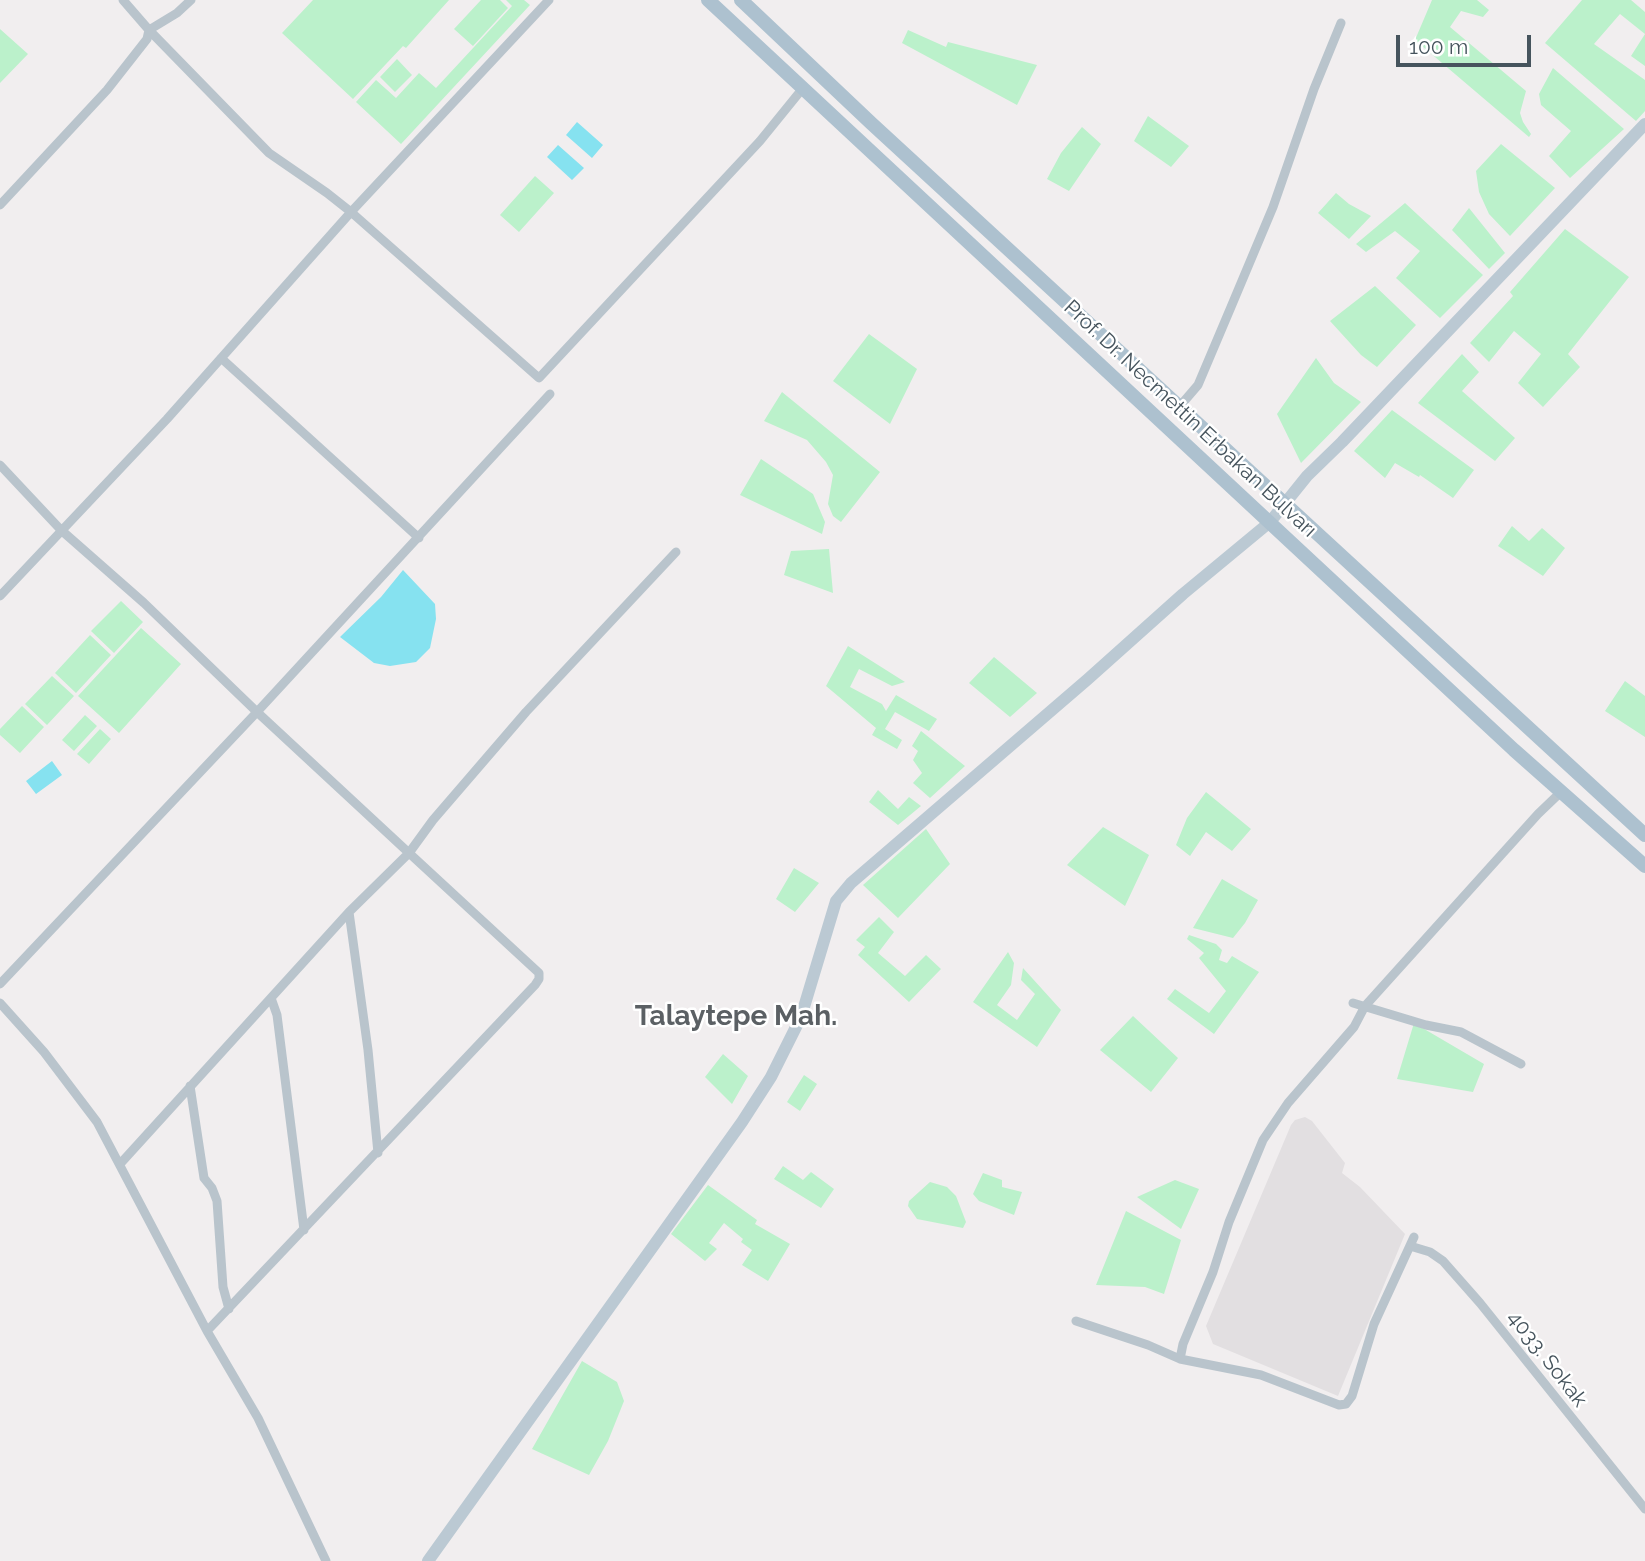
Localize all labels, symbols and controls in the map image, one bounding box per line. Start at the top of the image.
scale bar [1400,21,1535,65]
text: 100 m [1409,34,1468,59]
street label: Prof. Dr. Necmettin Erbakan Bulvarı [1059,295,1321,543]
district label: Talaytepe Mah. [635,1000,837,1034]
street label: 4033. Sokak [1502,1306,1592,1412]

